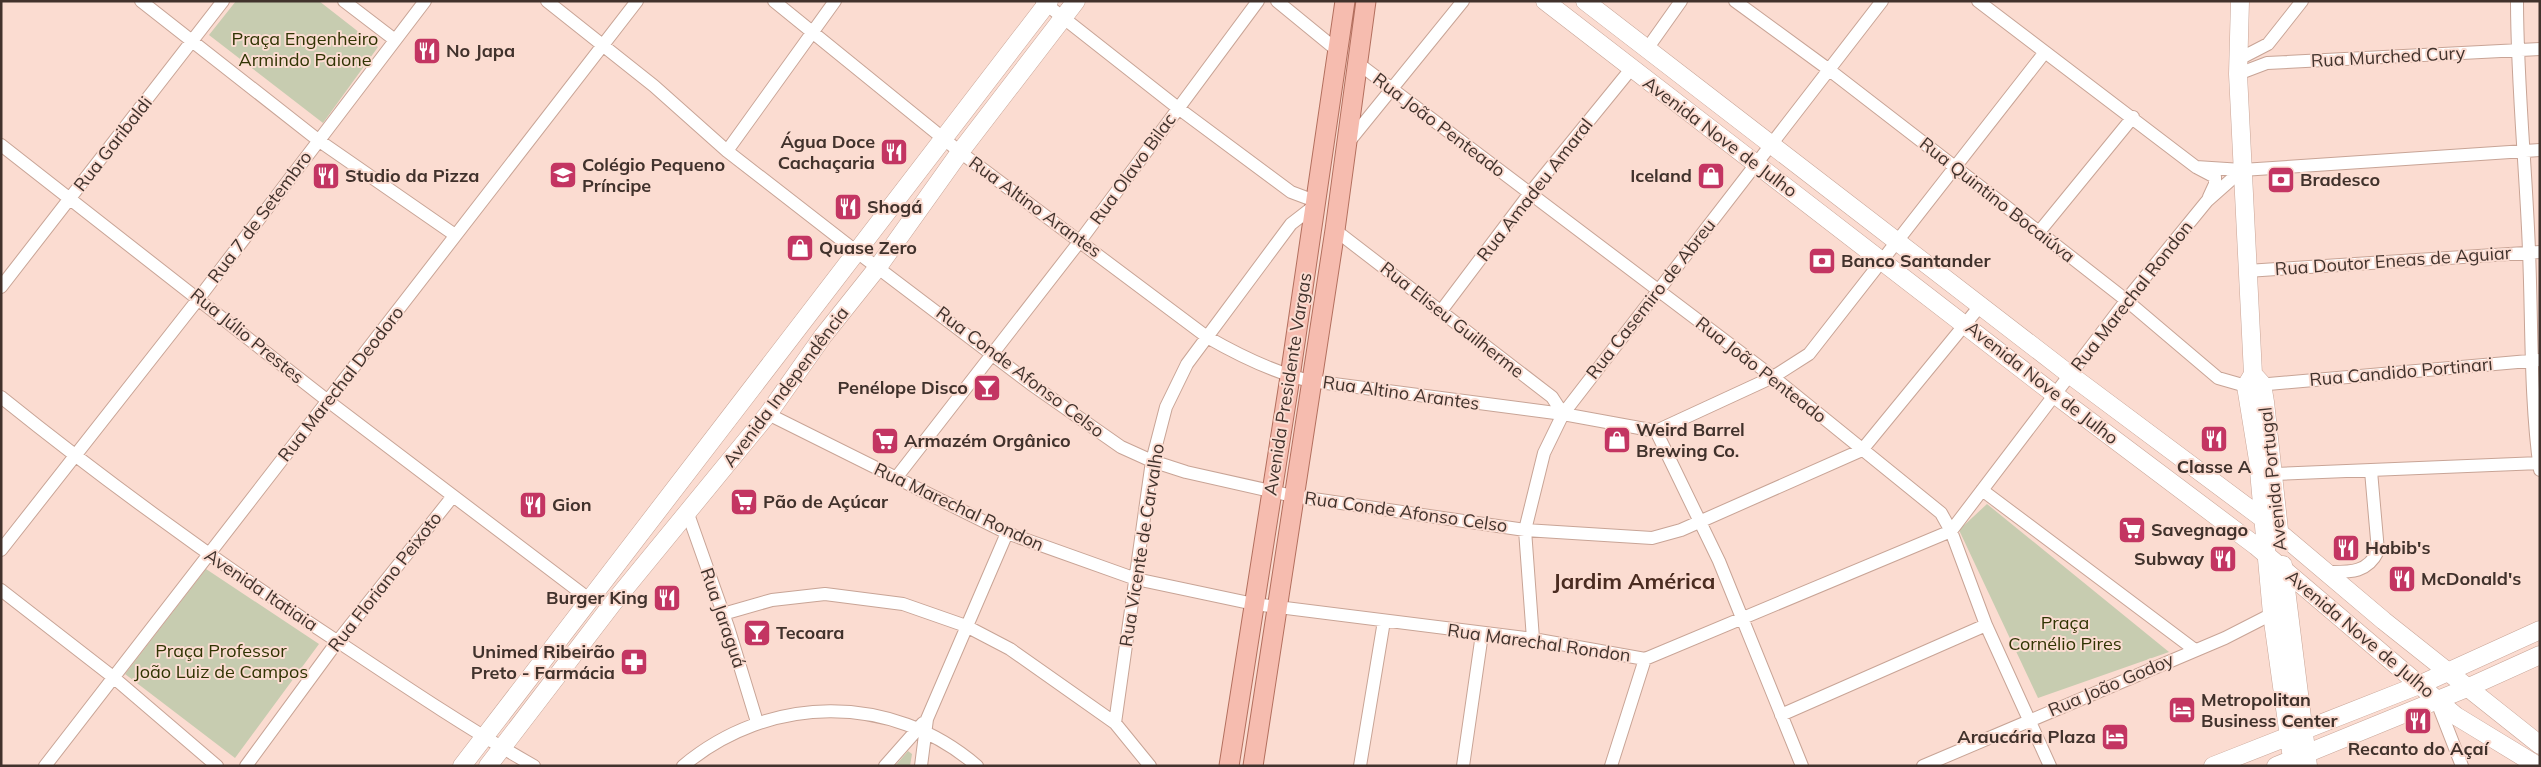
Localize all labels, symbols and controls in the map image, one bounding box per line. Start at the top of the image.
park label: Praça Engenheiro Armindo Paione [232,27,378,71]
restaurant icon: No Japa [412,36,442,66]
place label: No Japa [446,39,515,62]
street label: Rua Murched Cury [2310,41,2466,72]
street label: Rua João Penteado [1369,67,1510,182]
street label: Avenida Nove de Julho [1639,71,1802,202]
street label: Rua Garibaldi [68,92,157,196]
street label: Rua Olavo Bilac [1084,108,1181,229]
street label: Rua Amadeu Amaral [1472,114,1598,266]
place label: Água Doce Cachaçaria [778,130,875,174]
street label: Rua Quintino Bocaiúva [1915,132,2079,267]
restaurant icon: Água Doce Cachaçaria [879,137,909,167]
street label: Rua 7 de Setembro [202,146,317,287]
street label: Rua Altino Arantes [965,151,1106,262]
place label: Colégio Pequeno Príncipe [582,153,725,197]
school or university icon: Colégio Pequeno Príncipe [548,160,578,190]
restaurant icon: Studio da Pizza [311,161,341,191]
shop icon: Iceland [1696,161,1726,191]
place label: Studio da Pizza [345,164,479,187]
place label: Iceland [1630,164,1692,187]
bank icon: Bradesco [2266,165,2296,195]
place label: Bradesco [2300,168,2380,191]
restaurant icon: Shogá [833,192,863,222]
place label: Shogá [867,195,922,218]
street label: Rua Casemiro de Abreu [1581,214,1720,384]
street label: Rua Marechal Rondon [2066,216,2198,376]
shop icon: Quase Zero [785,233,815,263]
place label: Quase Zero [819,236,917,259]
street label: Rua Doutor Eneas de Aguiar [2274,241,2512,280]
bank icon: Banco Santander [1807,246,1837,276]
place label: Banco Santander [1841,249,1991,272]
street label: Rua Eliseu Guilherme [1376,256,1529,383]
street label: Avenida Presidente Vargas [1259,271,1316,497]
street label: Rua Júlio Prestes [186,283,309,389]
street label: Rua Marechal Deodoro [273,301,409,466]
street label: Rua Conde Afonso Celso [932,301,1109,442]
street label: Avenida Independência [718,302,854,472]
street label: Rua João Penteado [1691,311,1831,428]
street label: Avenida Nove de Julho [1961,316,2123,449]
street label: Rua Candido Portinari [2308,352,2494,391]
street label: Rua Altino Arantes [1321,370,1481,415]
bar icon: Penélope Disco [972,373,1002,403]
place label: Penélope Disco [838,376,968,399]
street label: Avenida Portugal [2254,406,2291,552]
place label: Weird Barrel Brewing Co. [1636,418,1745,462]
restaurant icon: Classe A [2199,424,2229,454]
shop icon: Weird Barrel Brewing Co. [1602,425,1632,455]
supermarket icon: Armazém Orgânico [870,426,900,456]
place label: Armazém Orgânico [904,429,1071,452]
street label: Rua Vicente de Carvalho [1114,442,1169,648]
place label: Classe A [2177,455,2252,478]
street label: Rua Marechal Rondon [871,457,1048,556]
street label: Rua Conde Afonso Celso [1303,486,1509,537]
supermarket icon: Pão de Açúcar [729,487,759,517]
restaurant icon: Gion [518,490,548,520]
place label: Pão de Açúcar [763,490,889,513]
place label: Gion [552,493,592,516]
street label: Rua Floriano Peixoto [323,507,447,656]
supermarket icon: Savegnago [2117,515,2147,545]
place label: Savegnago [2151,518,2248,541]
restaurant icon: Habib's [2331,533,2361,563]
place label: Habib's [2365,536,2431,559]
street label: Avenida Itatiaia [200,543,322,636]
restaurant icon: Subway [2208,544,2238,574]
place label: Subway [2134,547,2204,570]
restaurant icon: McDonald's [2387,564,2417,594]
street label: Rua Jaraguá [696,565,751,671]
street label: Avenida Nove de Julho [2281,565,2439,703]
district label: Jardim América [1553,567,1715,595]
place label: McDonald's [2421,567,2521,590]
restaurant icon: Burger King [652,583,682,613]
place label: Burger King [546,586,648,609]
park label: Praça Cornélio Pires [2008,611,2122,655]
bar icon: Tecoara [742,618,772,648]
street label: Rua Marechal Rondon [1446,618,1632,667]
place label: Tecoara [776,621,844,644]
park label: Praça Professor João Luiz de Campos [134,639,308,683]
place label: Unimed Ribeirão Preto - Farmácia [471,640,615,684]
pharmacy icon: Unimed Ribeirão Preto - Farmácia [619,647,649,677]
street label: Rua João Godoy [2045,648,2177,721]
place label: Metropolitan Business Center [2201,688,2339,732]
hotel icon: Metropolitan Business Center [2167,695,2197,725]
restaurant icon: Recanto do Açaí [2403,706,2433,736]
hotel icon: Araucária Plaza [2100,722,2130,752]
place label: Araucária Plaza [1957,725,2096,748]
place label: Recanto do Açaí [2348,737,2490,760]

